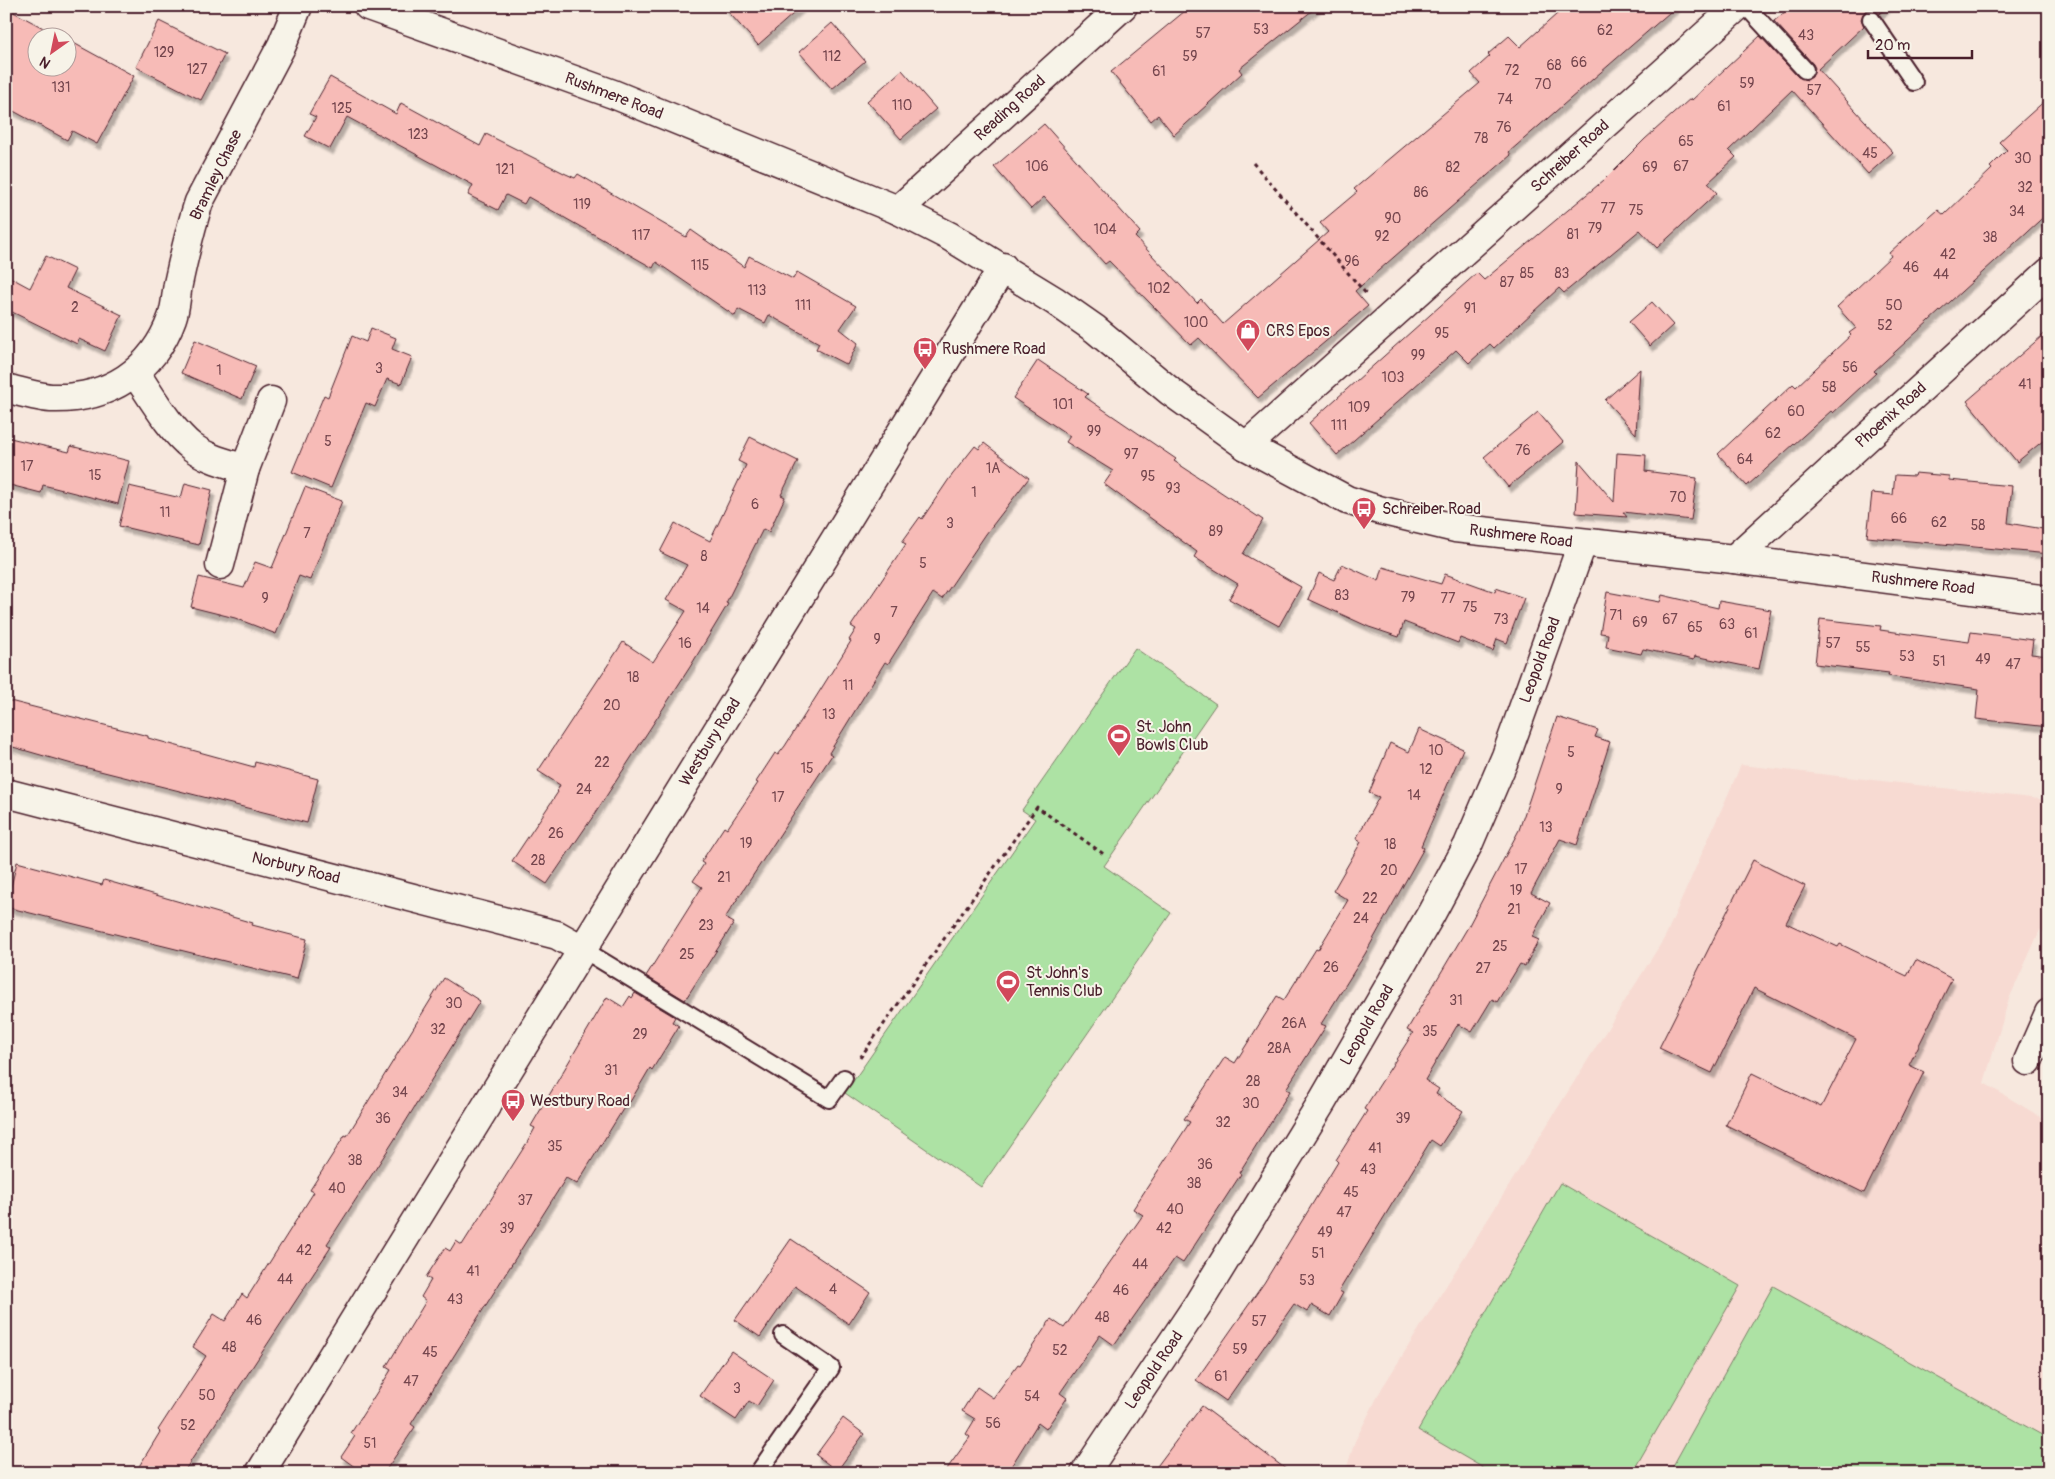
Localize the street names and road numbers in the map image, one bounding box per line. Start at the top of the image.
street label: Rushmere Road [562,68,666,124]
street label: Reading Road [970,71,1050,145]
street label: Schreiber Road [1526,115,1614,197]
street label: Bramley Chase [185,126,247,224]
street label: Phoenix Road [1851,378,1931,452]
street label: Rushmere Road [1468,520,1574,552]
street label: Rushmere Road [1870,567,1976,599]
street label: Leopold Road [1515,614,1565,706]
street label: Westbury Road [675,694,745,790]
street label: Norbury Road [250,847,342,889]
street label: Leopold Road [1336,981,1398,1069]
street label: Leopold Road [1121,1327,1187,1413]

